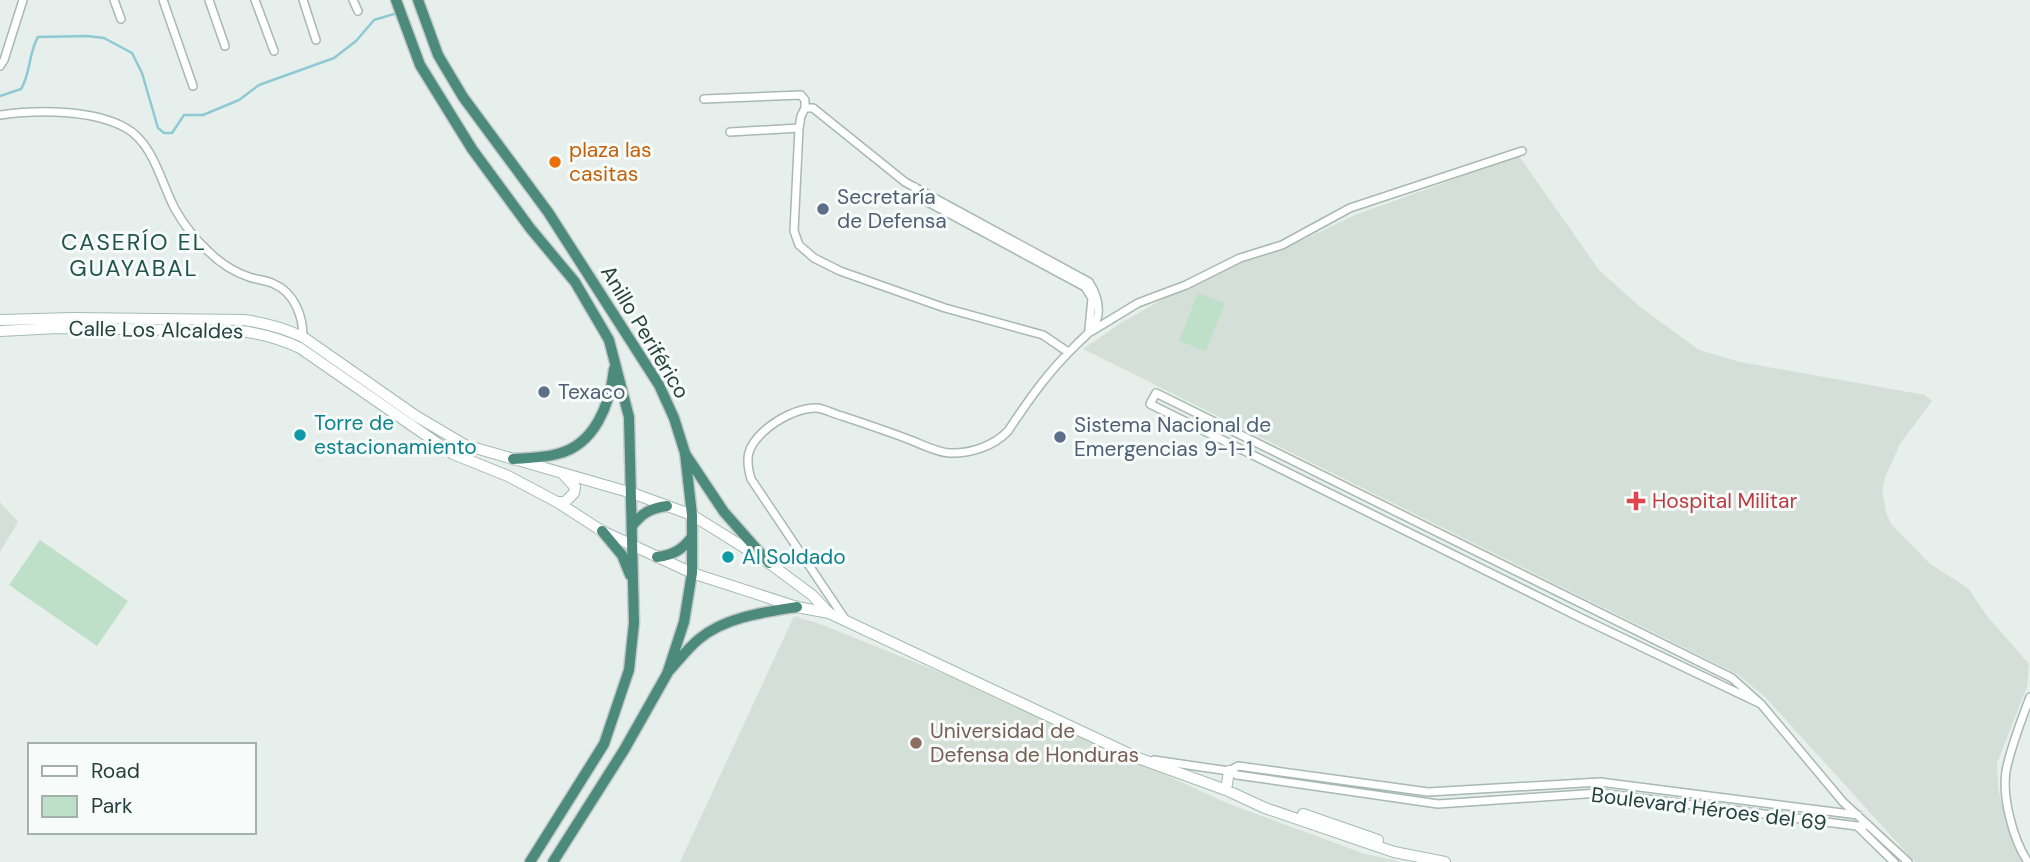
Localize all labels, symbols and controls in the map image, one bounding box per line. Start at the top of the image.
place label: plaza las casitas [569,136,652,188]
marker: plaza las casitas [547,154,563,170]
place label: Secretaría de Defensa [837,183,947,235]
marker: Secretaría de Defensa [815,201,831,217]
district label: CASERÍO EL GUAYABAL [61,227,207,283]
street label: Anillo Periférico [594,260,696,404]
street label: Calle Los Alcaldes [68,314,244,346]
place label: Texaco [558,378,626,406]
marker: Texaco [536,384,552,400]
place label: Torre de estacionamiento [314,409,477,461]
place label: Sistema Nacional de Emergencias 9-1-1 [1074,411,1271,463]
marker: Torre de estacionamiento [292,427,308,443]
marker: Sistema Nacional de Emergencias 9-1-1 [1052,429,1068,445]
place label: Hospital Militar [1652,487,1797,515]
marker: Hospital Militar [1626,491,1646,511]
place label: Al Soldado [742,543,846,571]
marker: Al Soldado [720,549,736,565]
place label: Universidad de Defensa de Honduras [930,717,1139,769]
marker: Universidad de Defensa de Honduras [908,735,924,751]
legend [28,743,256,834]
text: Road [91,757,140,785]
street label: Boulevard Héroes del 69 [1590,781,1828,837]
text: Park [91,792,133,820]

